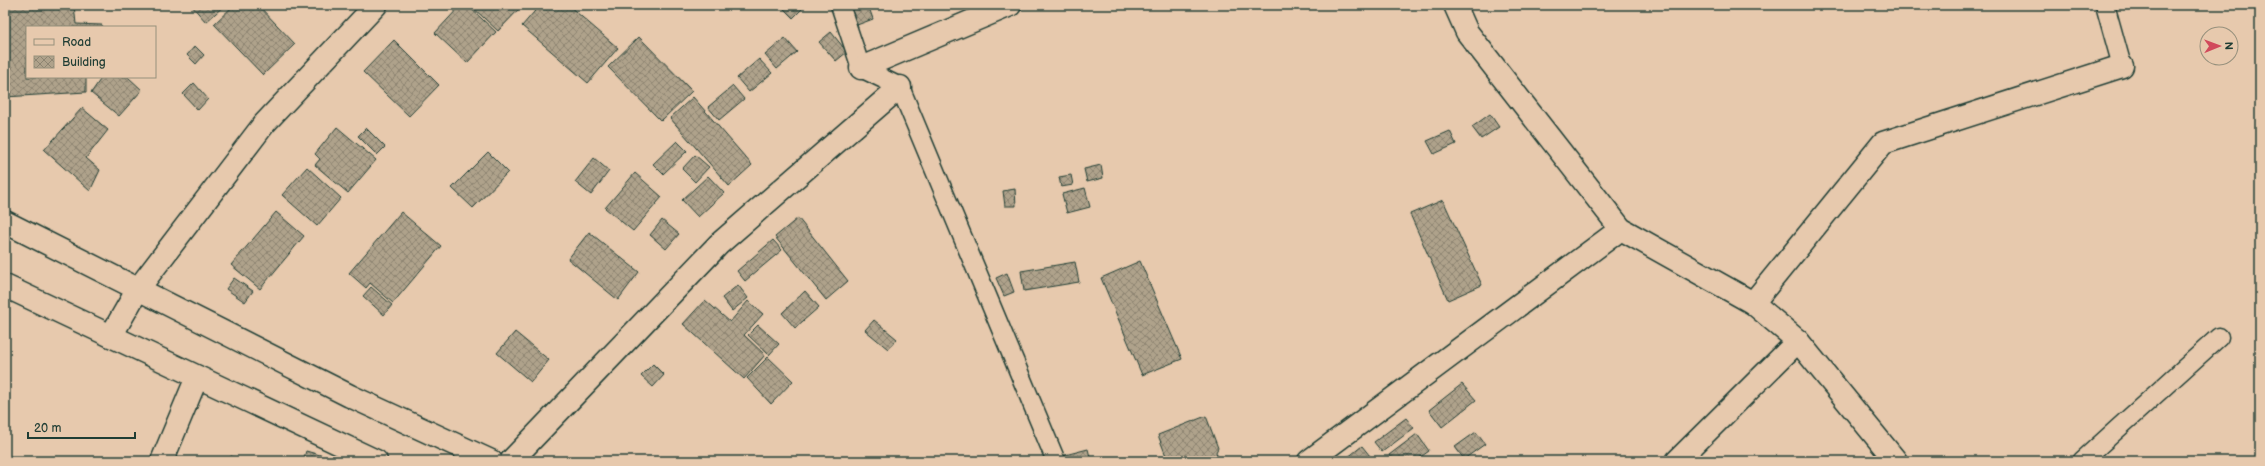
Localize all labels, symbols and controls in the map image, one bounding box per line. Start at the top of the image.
legend [26,26,156,78]
north arrow [2199,26,2239,66]
text: Road [62,35,91,50]
text: N [2222,42,2235,50]
text: Building [62,55,106,70]
scale bar [28,414,135,440]
text: 20 m [34,421,61,436]

